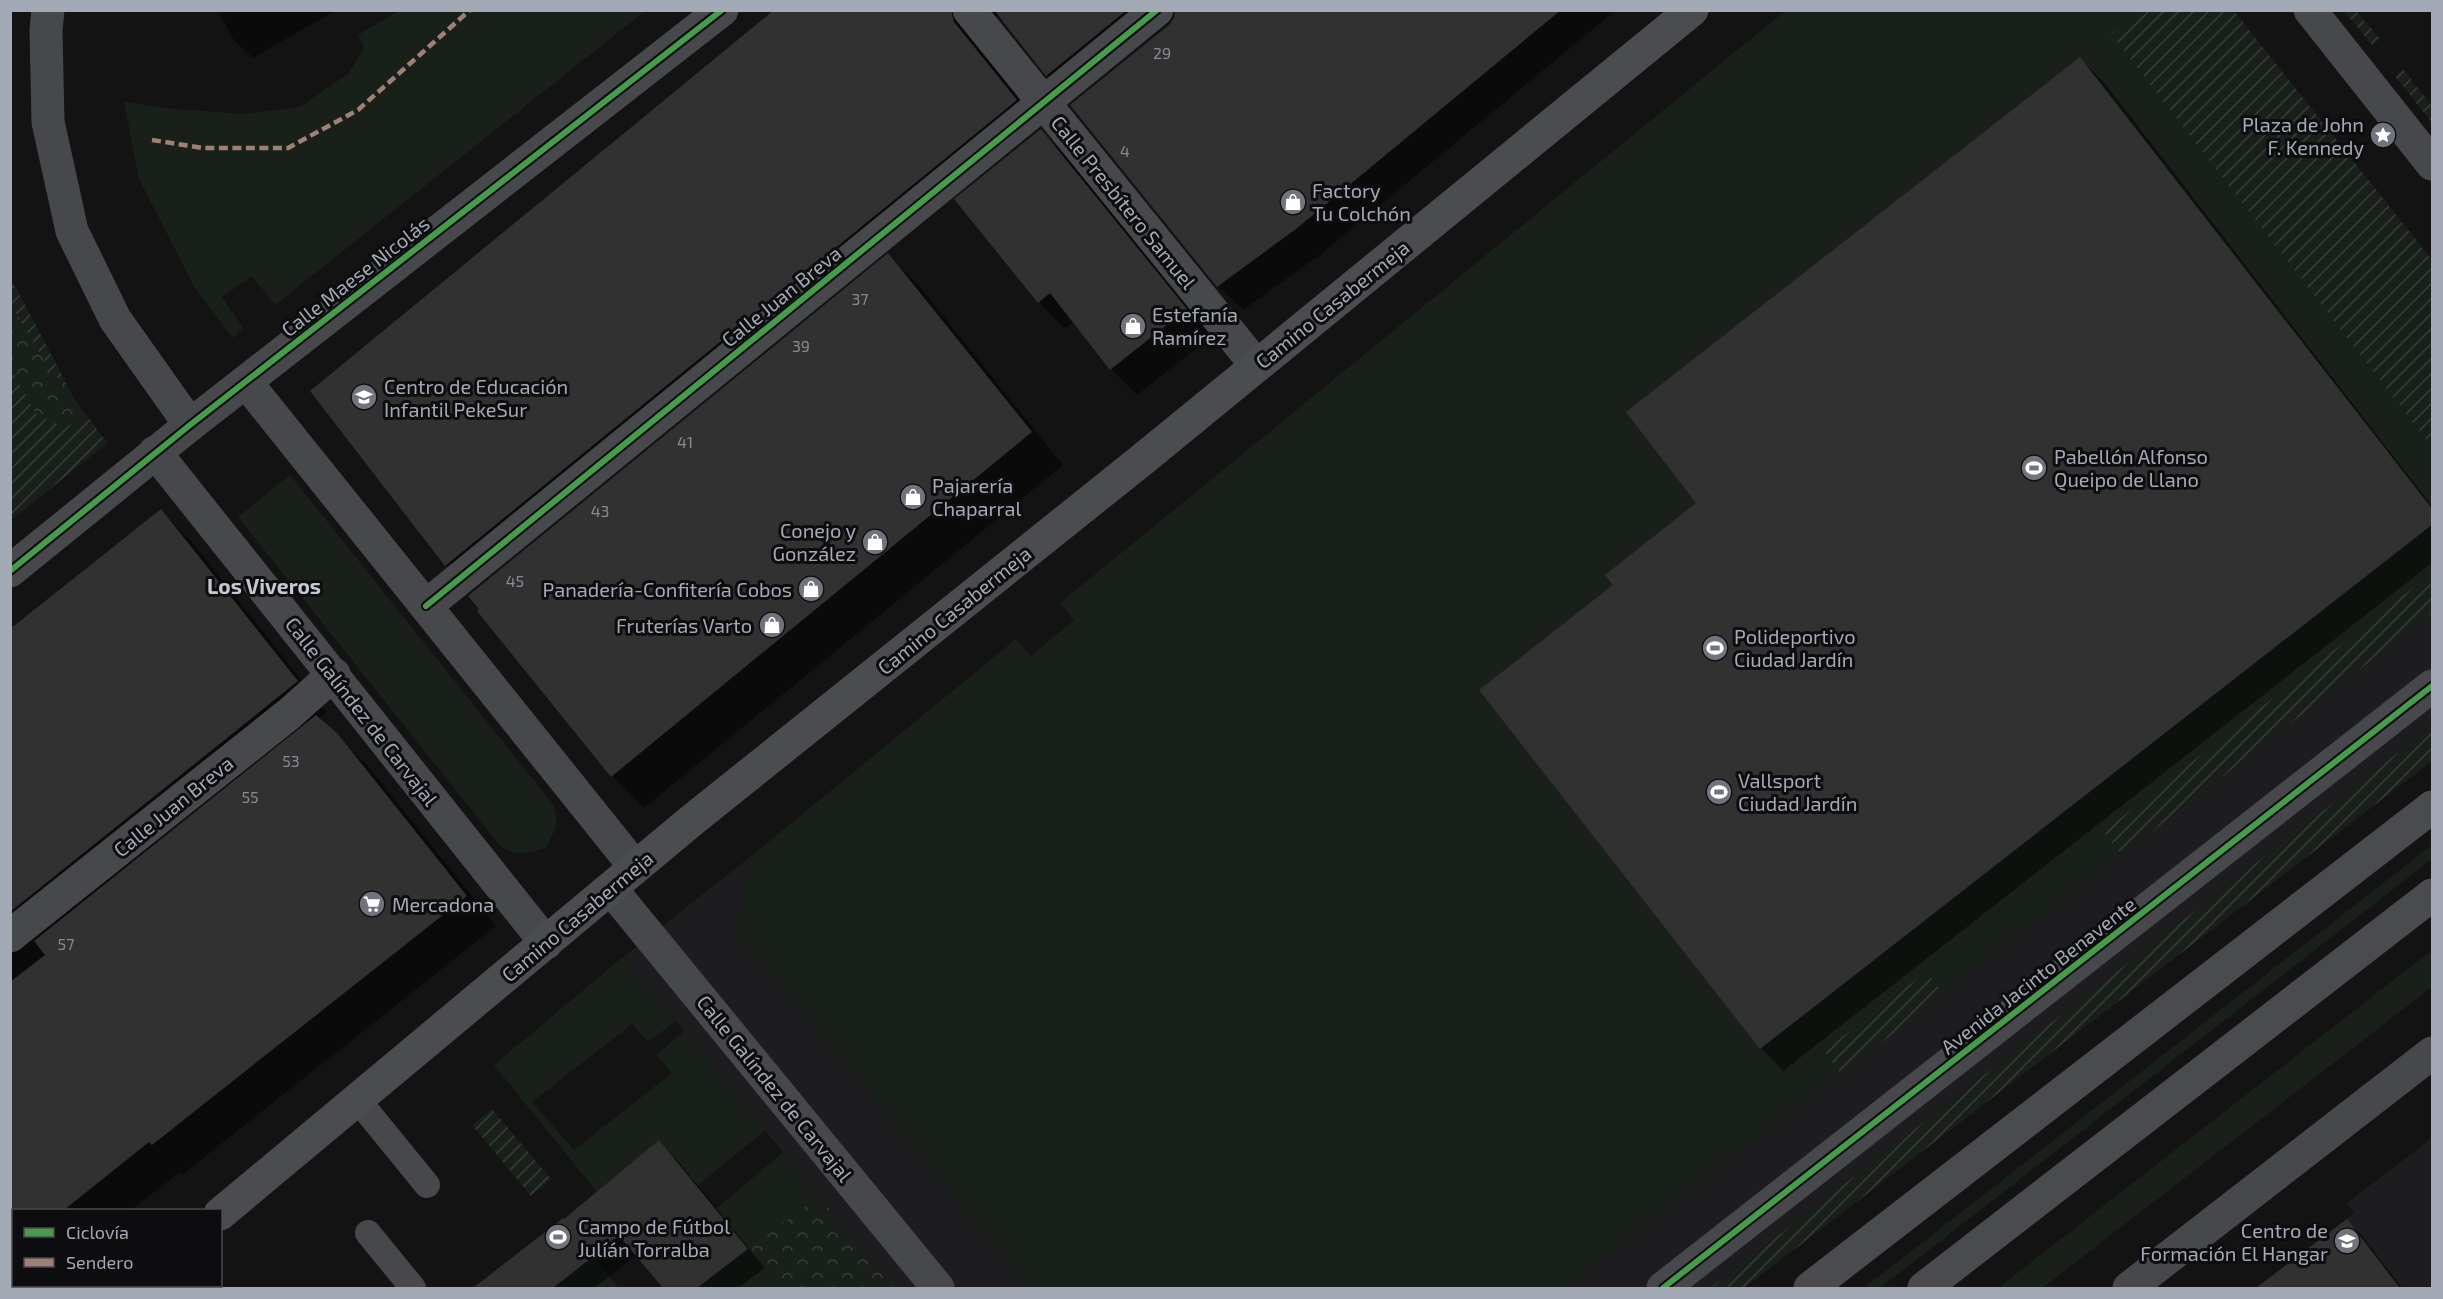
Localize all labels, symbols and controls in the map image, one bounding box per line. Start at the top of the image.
house number: 29 [1153,43,1171,62]
street label: Calle Presbítero Samuel [1047,110,1201,294]
place label: Plaza de John F. Kennedy [2242,112,2364,159]
place icon: Plaza de John F. Kennedy [2368,120,2398,150]
house number: 4 [1120,141,1130,160]
place label: Factory Tu Colchón [1312,178,1411,225]
shop icon: Factory Tu Colchón [1278,187,1308,217]
street label: Calle Maese Nicolás [276,211,434,341]
street label: Camino Casabermeja [1251,235,1413,373]
street label: Calle Juan Breva [716,241,846,351]
house number: 37 [851,289,869,308]
place label: Estefanía Ramírez [1152,302,1238,349]
shop icon: Estefanía Ramírez [1118,311,1148,341]
house number: 39 [792,336,810,355]
place label: Centro de Educación Infantil PekeSur [384,374,568,421]
school or university icon: Centro de Educación Infantil PekeSur [349,382,379,412]
house number: 41 [677,432,693,451]
place label: Pabellón Alfonso Queipo de Llano [2054,444,2208,491]
sports icon: Pabellón Alfonso Queipo de Llano [2019,453,2049,483]
place label: Pajarería Chaparral [932,473,1022,520]
shop icon: Pajarería Chaparral [898,482,928,512]
house number: 43 [591,501,609,520]
place label: Conejo y González [772,518,856,565]
shop icon: Conejo y González [860,527,890,557]
street label: Camino Casabermeja [873,541,1035,679]
house number: 45 [506,571,524,590]
district label: Los Viveros [207,573,321,598]
shop icon: Panadería-Confitería Cobos [796,574,826,604]
place label: Panadería-Confitería Cobos [543,577,792,601]
shop icon: Fruterías Varto [757,610,787,640]
street label: Calle Galíndez de Carvajal [281,612,443,810]
place label: Fruterías Varto [616,613,752,637]
place label: Polideportivo Ciudad Jardín [1734,624,1856,671]
sports icon: Polideportivo Ciudad Jardín [1700,633,1730,663]
street label: Calle Juan Breva [108,751,238,861]
house number: 53 [282,751,300,770]
place label: Vallsport Ciudad Jardín [1738,768,1857,815]
sports icon: Vallsport Ciudad Jardín [1704,777,1734,807]
house number: 55 [241,787,259,806]
street label: Camino Casabermeja [496,846,658,986]
supermarket icon: Mercadona [357,889,387,919]
street label: Avenida Jacinto Benavente [1936,891,2140,1059]
place label: Mercadona [392,892,494,916]
house number: 57 [58,934,74,953]
street label: Calle Galíndez de Carvajal [692,990,858,1186]
legend [12,1209,222,1287]
place label: Campo de Fútbol Julíán Torralba [578,1214,730,1261]
place label: Centro de Formación El Hangar [2140,1218,2328,1265]
text: Ciclovía [66,1221,129,1243]
sports icon: Campo de Fútbol Julíán Torralba [543,1222,573,1252]
school or university icon: Centro de Formación El Hangar [2332,1226,2362,1256]
text: Sendero [66,1251,133,1273]

